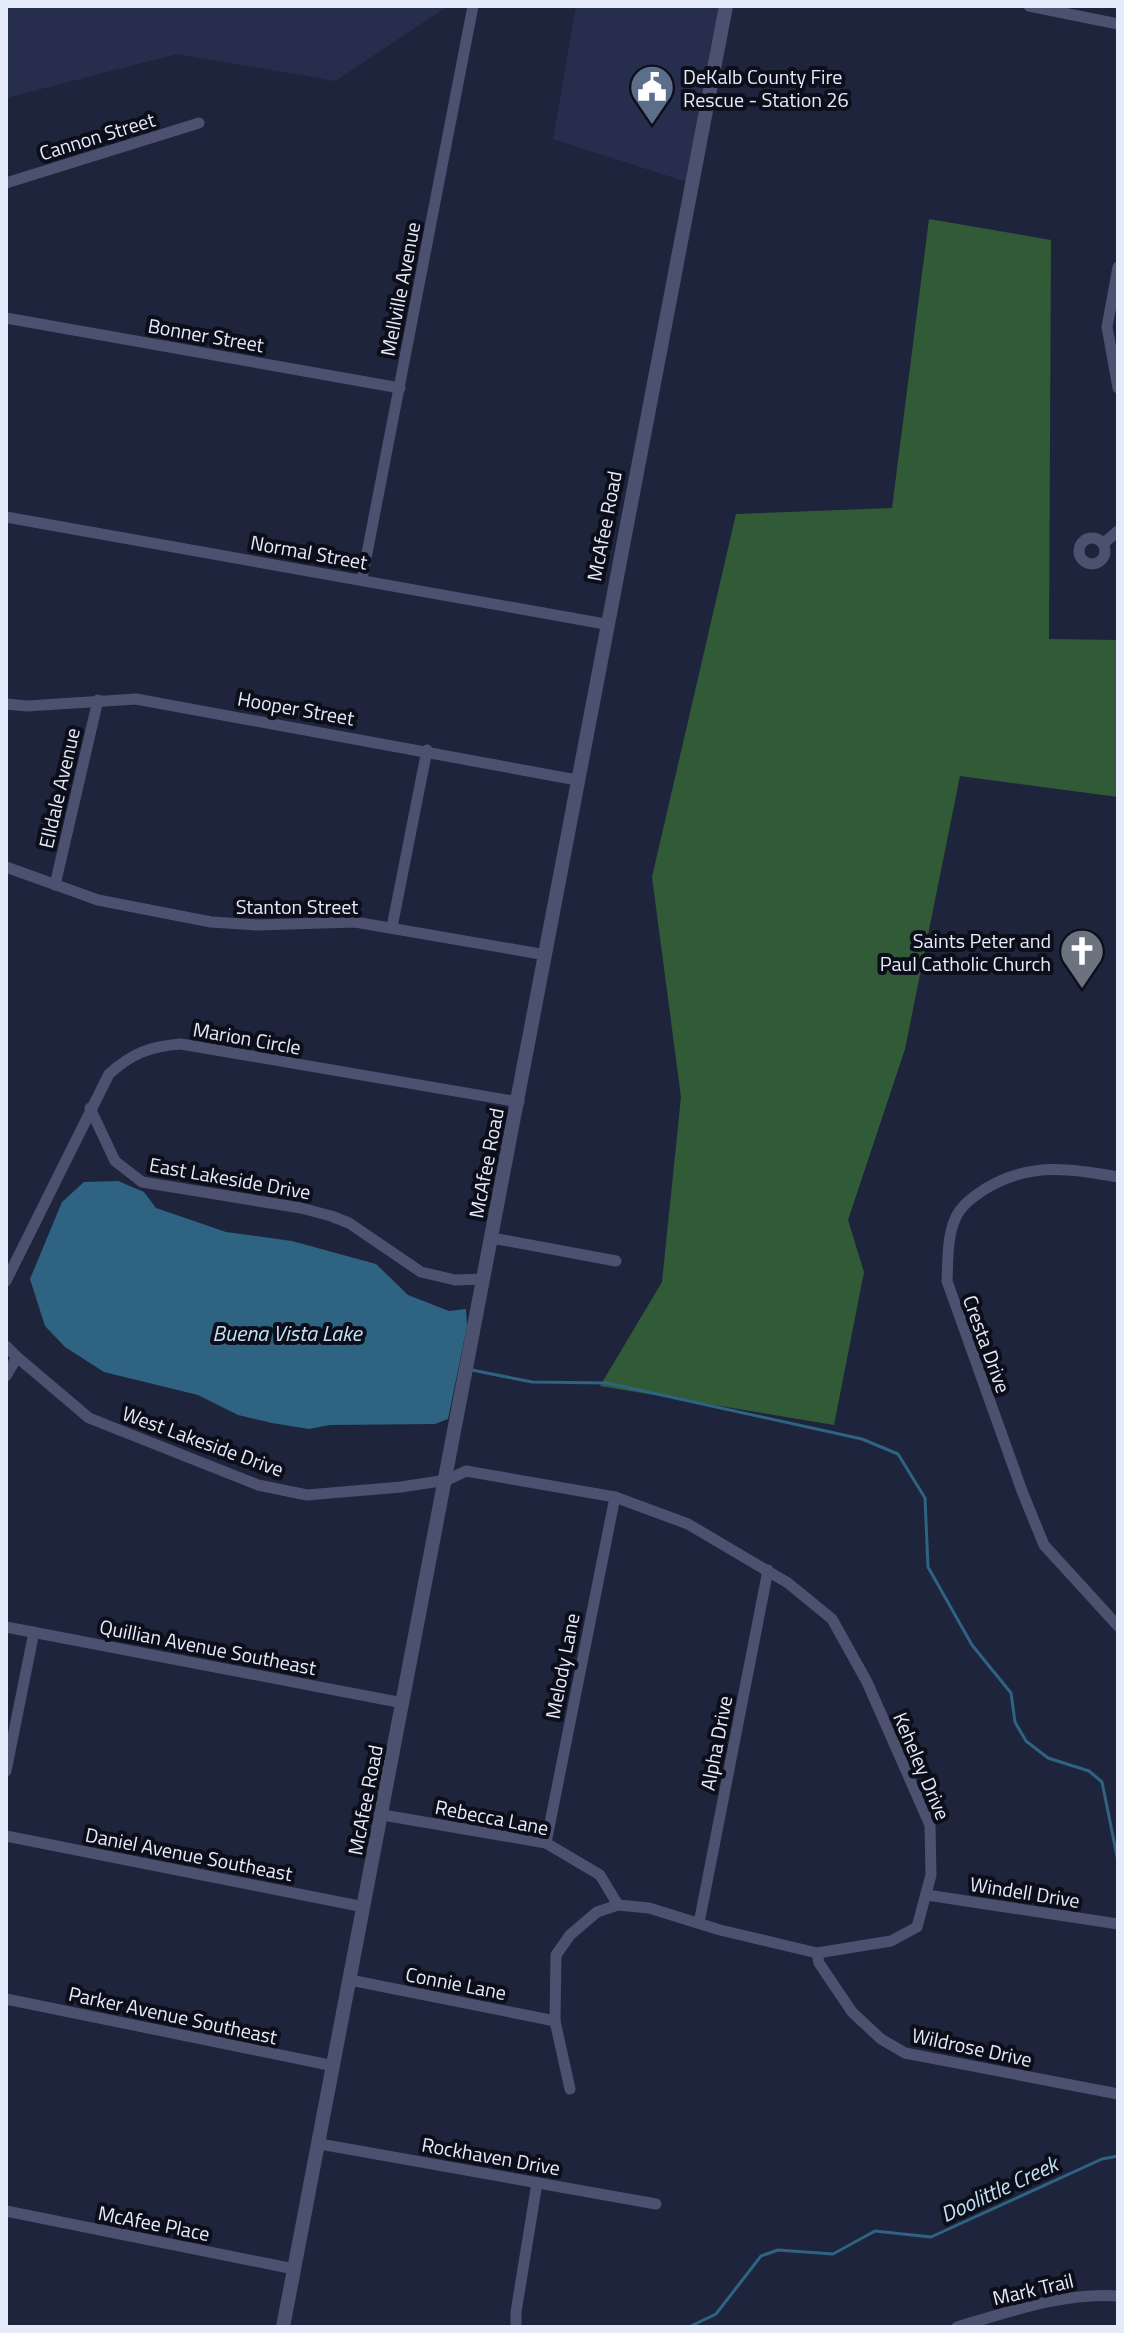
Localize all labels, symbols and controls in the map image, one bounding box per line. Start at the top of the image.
place label: DeKalb County Fire Rescue - Station 26 [683,61,849,115]
public building icon: DeKalb County Fire Rescue - Station 26 [628,63,676,126]
street label: Cannon Street [35,104,159,168]
street label: Mellville Avenue [372,219,428,359]
street label: Bonner Street [146,310,266,360]
street label: McAfee Road [578,468,630,584]
street label: Normal Street [248,526,370,578]
street label: Hooper Street [235,682,357,734]
street label: Elldale Avenue [30,725,88,851]
street label: Stanton Street [236,891,358,922]
place label: Saints Peter and Paul Catholic Church [880,925,1051,979]
church icon: Saints Peter and Paul Catholic Church [1058,927,1106,990]
street label: Marion Circle [191,1013,303,1063]
street label: McAfee Road [460,1105,512,1221]
street label: East Lakeside Drive [147,1149,313,1207]
street label: Cresta Drive [955,1291,1019,1397]
water label: Buena Vista Lake [212,1316,364,1350]
street label: West Lakeside Drive [118,1397,288,1485]
street label: Melody Lane [537,1610,587,1722]
street label: Quillian Avenue Southeast [97,1611,319,1683]
street label: Alpha Drive [692,1693,740,1793]
street label: Keheley Drive [885,1707,959,1825]
street label: McAfee Road [339,1742,391,1858]
street label: Rebecca Lane [433,1791,551,1843]
street label: Daniel Avenue Southeast [83,1819,295,1889]
street label: Windell Drive [968,1868,1082,1916]
street label: Connie Lane [403,1958,509,2008]
street label: Parker Avenue Southeast [66,1978,280,2052]
street label: Wildrose Drive [909,2019,1035,2075]
street label: Rockhaven Drive [419,2129,563,2183]
water label: Doolittle Creek [935,2146,1065,2231]
street label: McAfee Place [95,2197,213,2249]
street label: Mark Trail [989,2265,1077,2313]

